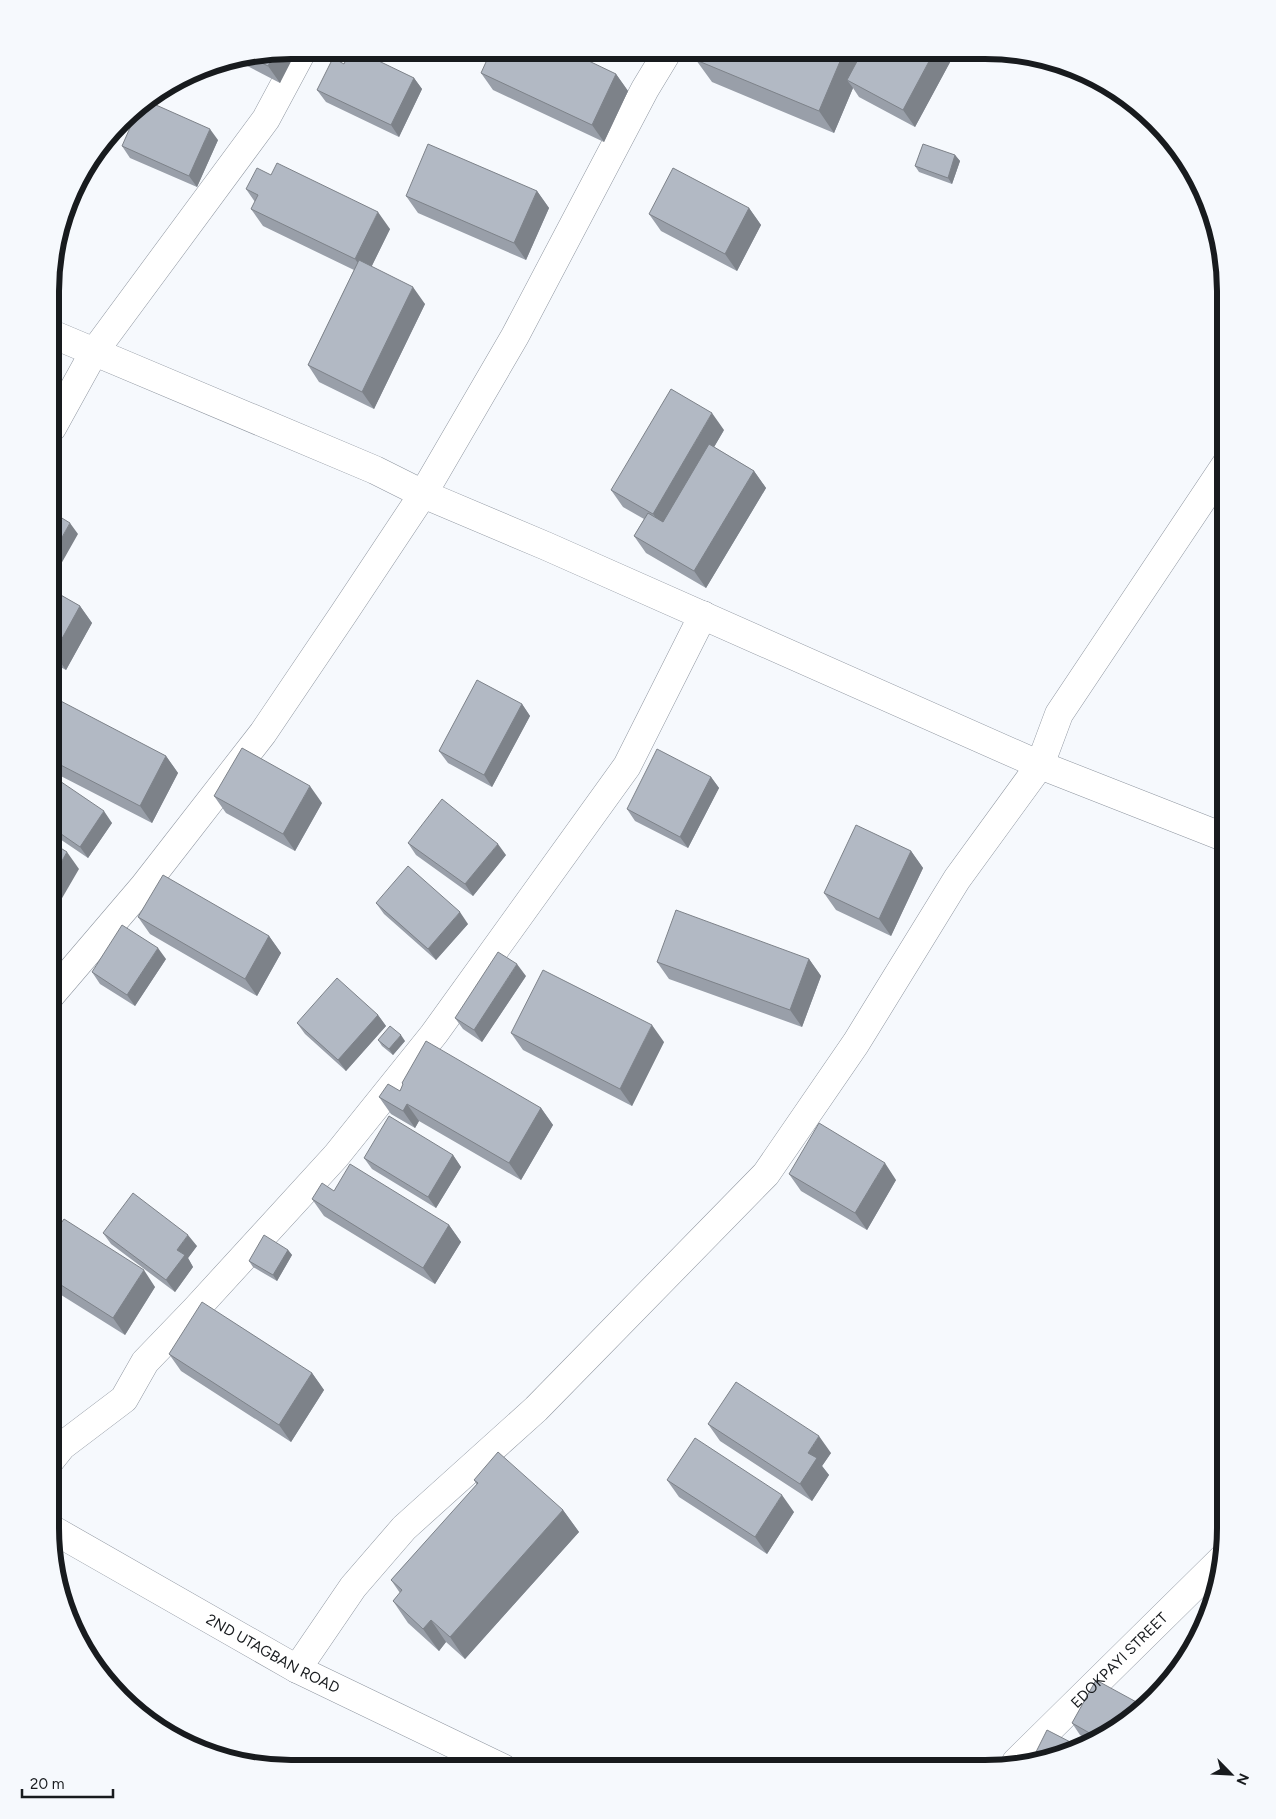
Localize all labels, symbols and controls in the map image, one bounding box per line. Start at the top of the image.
street label: EDOKPAYI STREET [1067,1608,1172,1712]
street label: 2ND UTAGBAN ROAD [203,1610,343,1697]
north arrow [1206,1749,1256,1799]
scale bar [22,1766,114,1798]
text: N [1232,1771,1252,1787]
text: 20 m [30,1775,64,1793]

